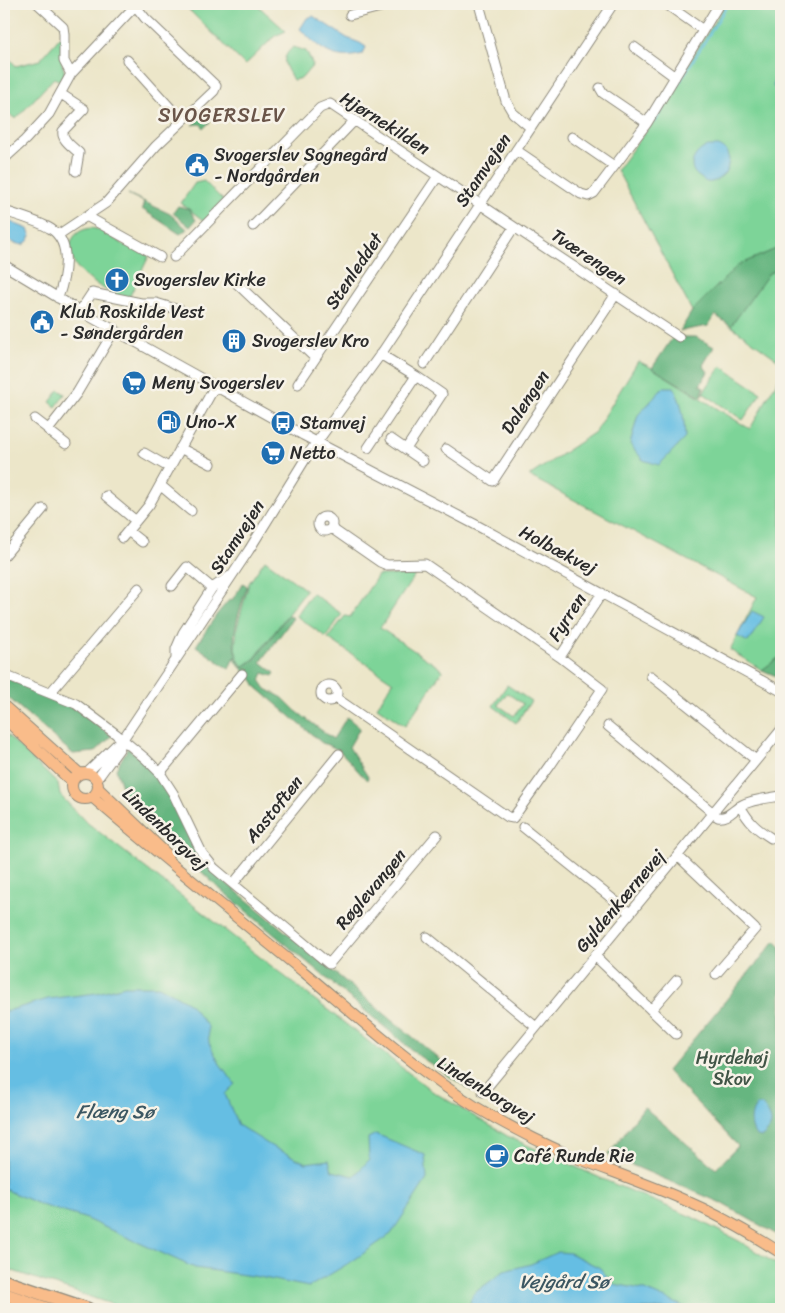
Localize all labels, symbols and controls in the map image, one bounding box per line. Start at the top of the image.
street label: Hjørnekilden [333,82,437,164]
district label: SVOGERSLEV [158,98,286,133]
street label: Stamvejen [446,126,520,214]
place label: Svogerslev Sognegård - Nordgården [214,139,389,192]
public building icon: Svogerslev Sognegård - Nordgården [184,152,210,178]
street label: Tværengen [544,220,634,294]
street label: Stenleddet [316,225,392,316]
place label: Svogerslev Kirke [134,264,266,296]
church icon: Svogerslev Kirke [104,267,130,293]
place label: Klub Roskilde Vest - Søndergården [60,296,205,349]
public building icon: Klub Roskilde Vest - Søndergården [29,309,55,335]
place label: Svogerslev Kro [252,325,369,357]
building icon: Svogerslev Kro [221,328,247,354]
street label: Dalengen [492,363,558,441]
place label: Meny Svogerslev [152,367,284,399]
supermarket icon: Meny Svogerslev [121,370,147,396]
place label: Uno-X [186,406,237,438]
place label: Stamvej [300,407,366,439]
fuel station icon: Uno-X [156,409,182,435]
bus stop icon: Stamvej [270,410,296,436]
place label: Netto [290,437,336,469]
supermarket icon: Netto [260,440,286,466]
street label: Stamvejen [201,493,273,581]
street label: Holbækvej [513,516,603,584]
street label: Fyrren [539,586,595,648]
street label: Aastoften [236,768,312,851]
street label: Lindenborgvej [114,779,216,879]
street label: Røglevangen [327,841,415,937]
street label: Gyldenkærnevej [567,841,674,960]
park label: Hyrdehøj Skov [696,1042,768,1095]
street label: Lindenborgvej [431,1047,541,1133]
water label: Flæng Sø [76,1095,157,1128]
place label: Café Runde Rie [514,1140,634,1172]
cafe icon: Café Runde Rie [484,1143,510,1169]
water label: Vejgård Sø [519,1265,612,1298]

